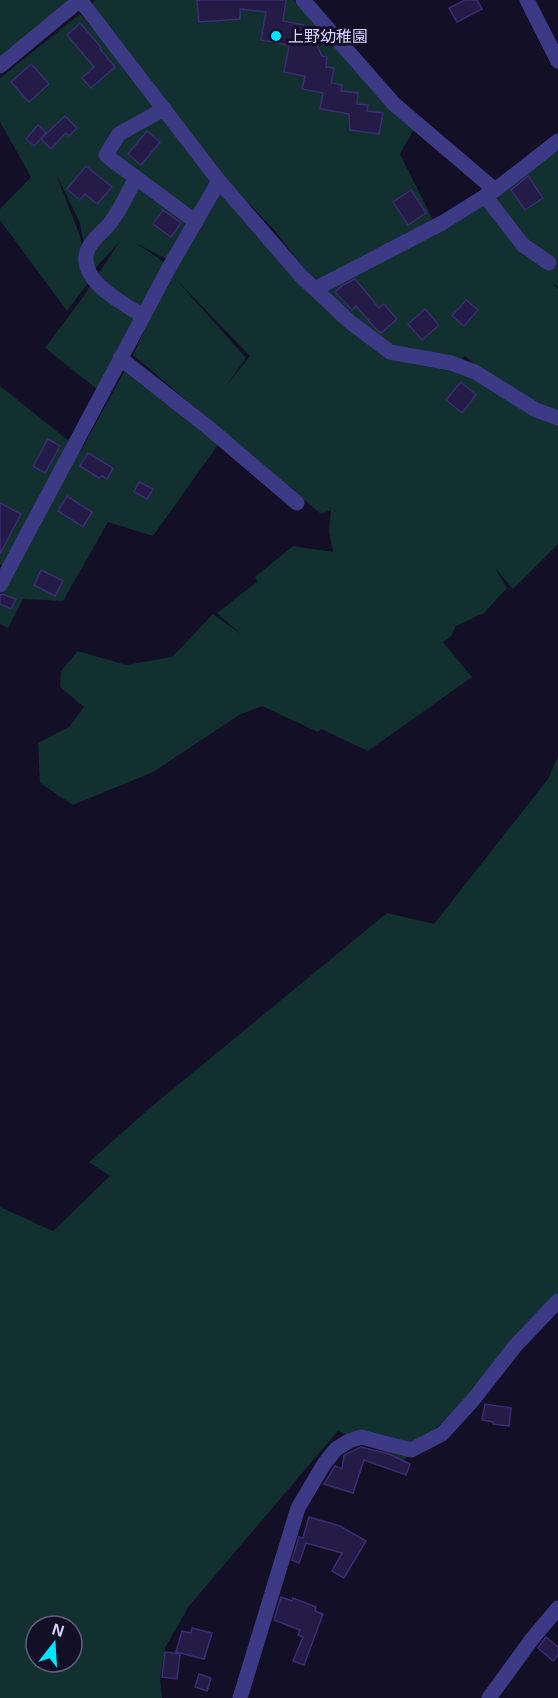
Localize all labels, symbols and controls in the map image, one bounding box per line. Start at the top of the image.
place label: 上野幼稚園 [288,28,368,45]
marker: 上野幼稚園 [269,29,283,43]
north arrow [24,1614,84,1674]
text: N [50,1620,66,1640]

